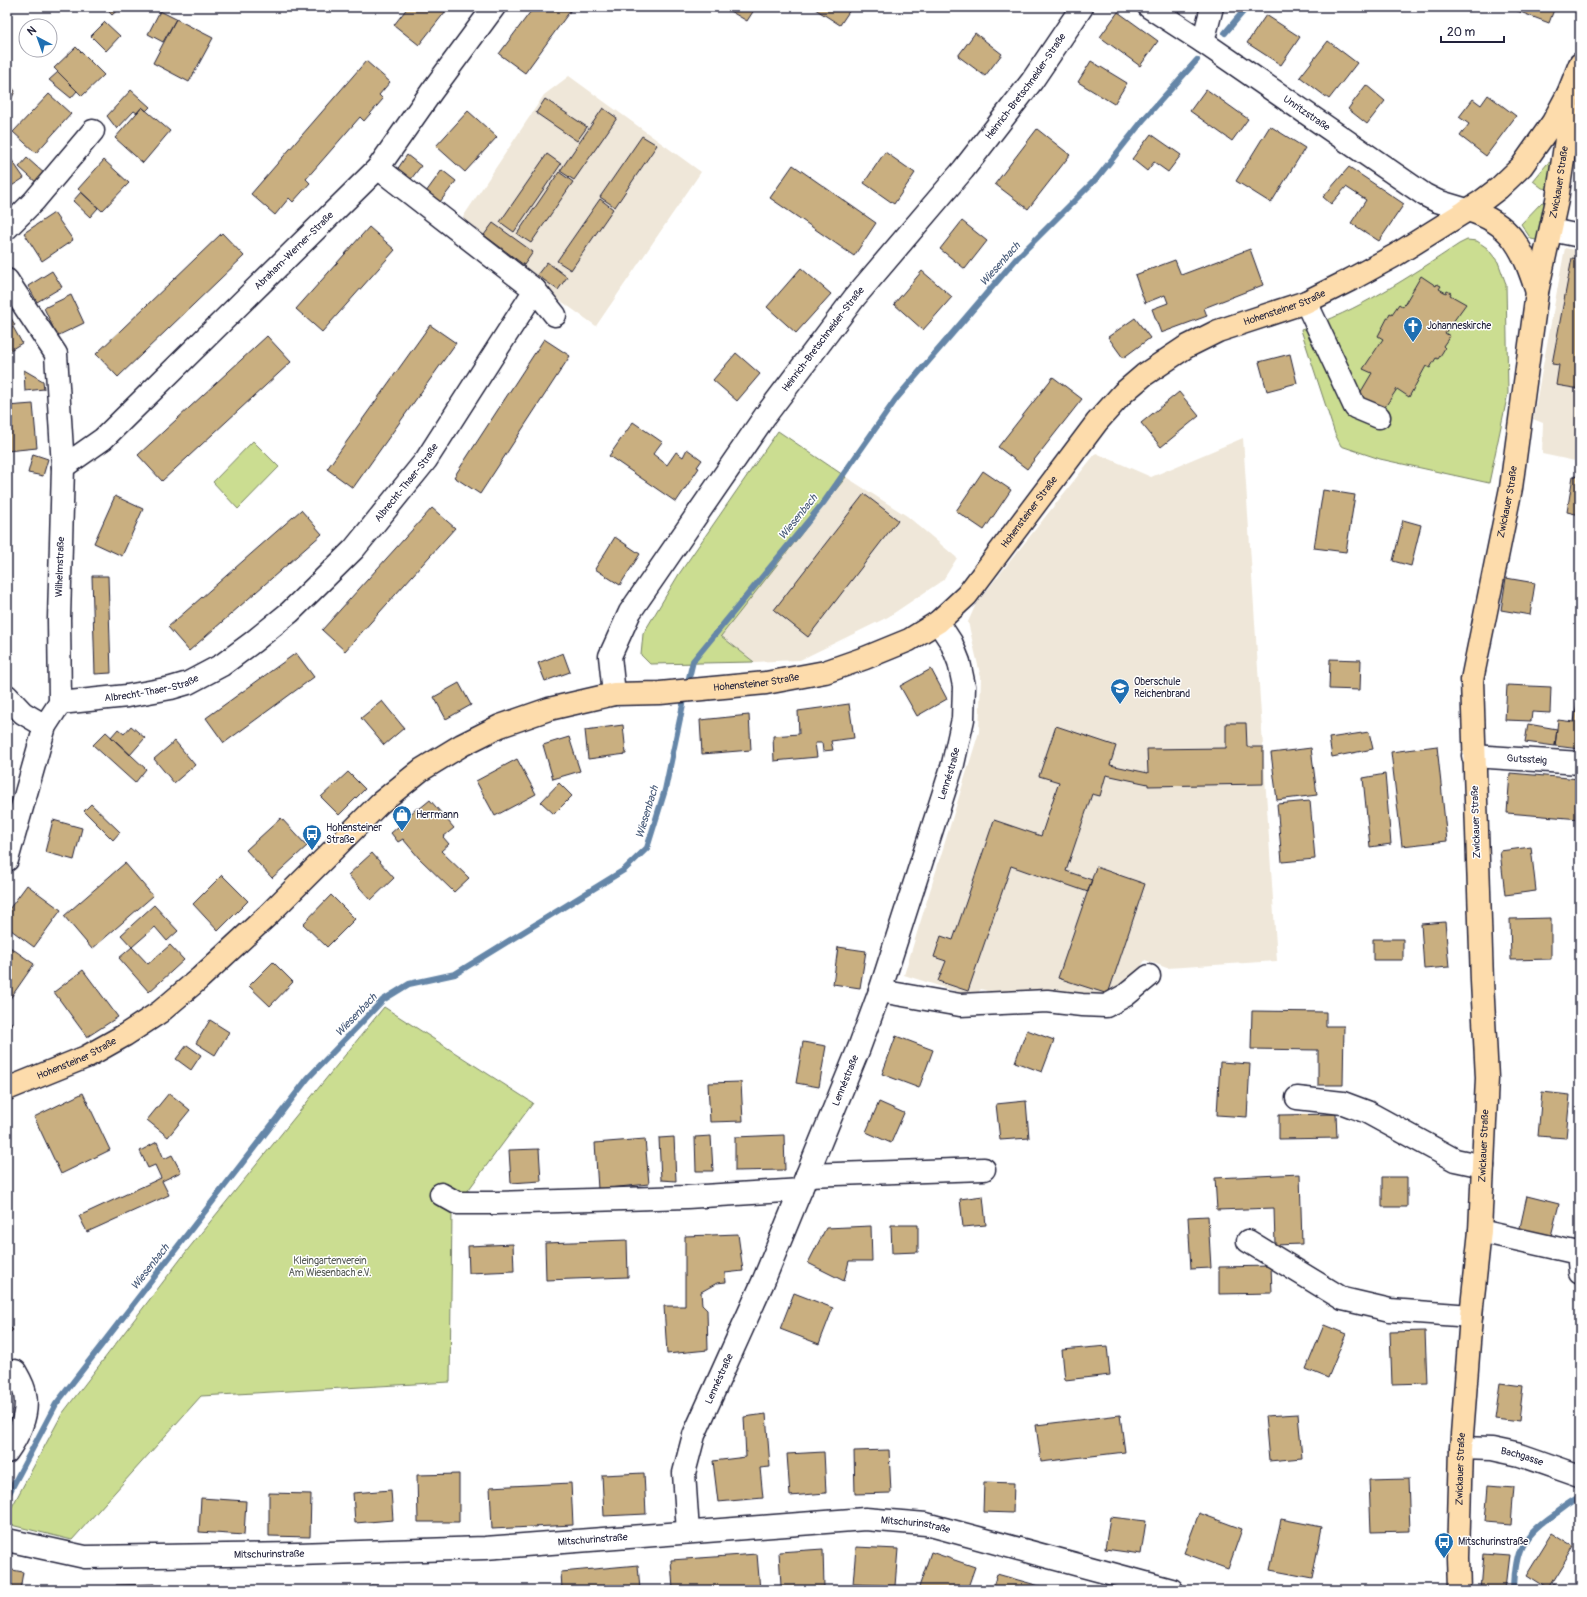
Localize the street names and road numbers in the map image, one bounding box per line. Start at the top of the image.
street label: Heinrich-Bretschneider-Straße [983,31,1068,142]
street label: Unritzstraße [1281,93,1332,134]
street label: Zwickauer Straße [1547,145,1571,220]
street label: Abraham-Werner-Straße [252,209,336,292]
street label: Heinrich-Bretschneider-Straße [780,284,867,394]
street label: Hohensteiner Straße [1242,287,1328,328]
street label: Albrecht-Thaer-Straße [372,441,441,524]
street label: Zwickauer Straße [1495,465,1520,539]
street label: Hohensteiner Straße [998,474,1060,550]
street label: Wilhelmstraße [53,536,67,597]
street label: Hohensteiner Straße [713,671,800,694]
street label: Albrecht-Thaer-Straße [104,672,201,704]
street label: Lennéstraße [936,746,962,802]
street label: Gutssteig [1506,752,1547,767]
street label: Zwickauer Straße [1469,785,1483,859]
street label: Hohensteiner Straße [35,1035,119,1082]
street label: Lennéstraße [830,1053,861,1108]
street label: Zwickauer Straße [1476,1109,1492,1183]
street label: Lennéstraße [703,1352,736,1406]
street label: Zwickauer Straße [1453,1432,1468,1506]
street label: Bachgasse [1500,1445,1545,1469]
street label: Mitschurinstraße [880,1514,952,1536]
street label: Mitschurinstraße [557,1531,628,1548]
street label: Mitschurinstraße [234,1548,304,1561]

